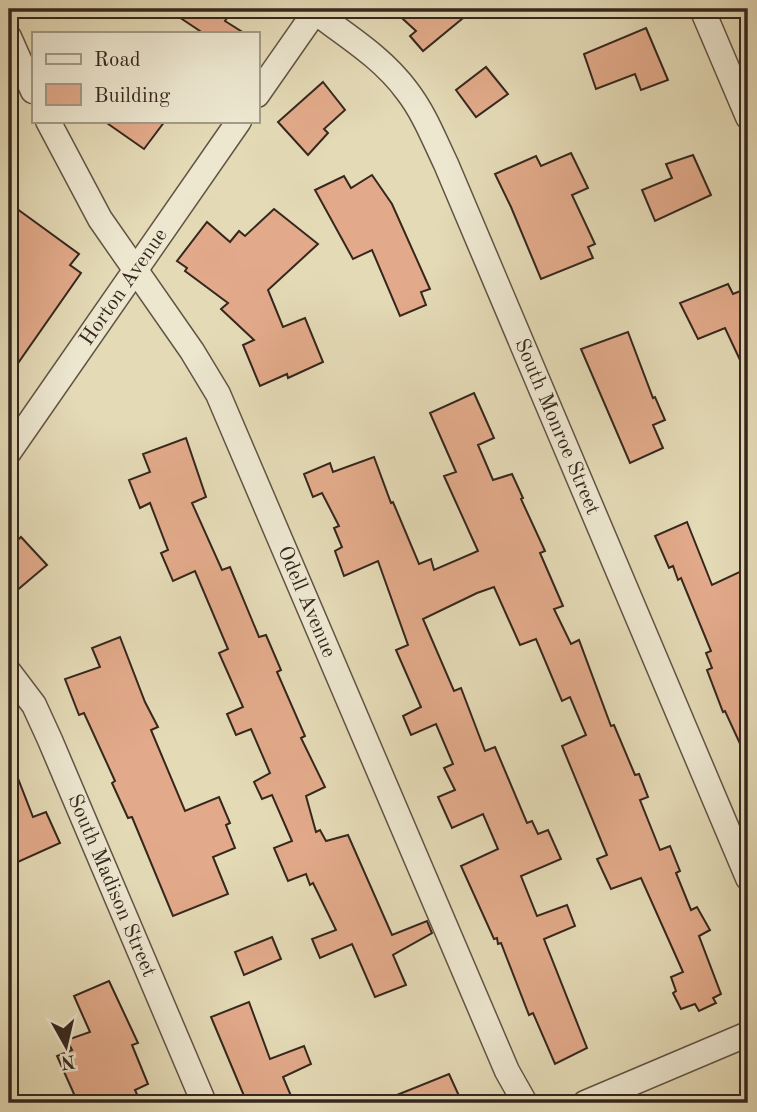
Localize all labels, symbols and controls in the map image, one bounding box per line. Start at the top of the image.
legend [32,32,259,122]
text: Road [94,50,141,71]
text: Building [94,86,171,107]
street label: Horton Avenue [76,225,172,349]
street label: South Monroe Street [511,336,604,518]
street label: Odell Avenue [274,543,340,661]
street label: South Madison Street [64,791,160,980]
north arrow [32,1010,102,1080]
text: N [59,1050,77,1071]

